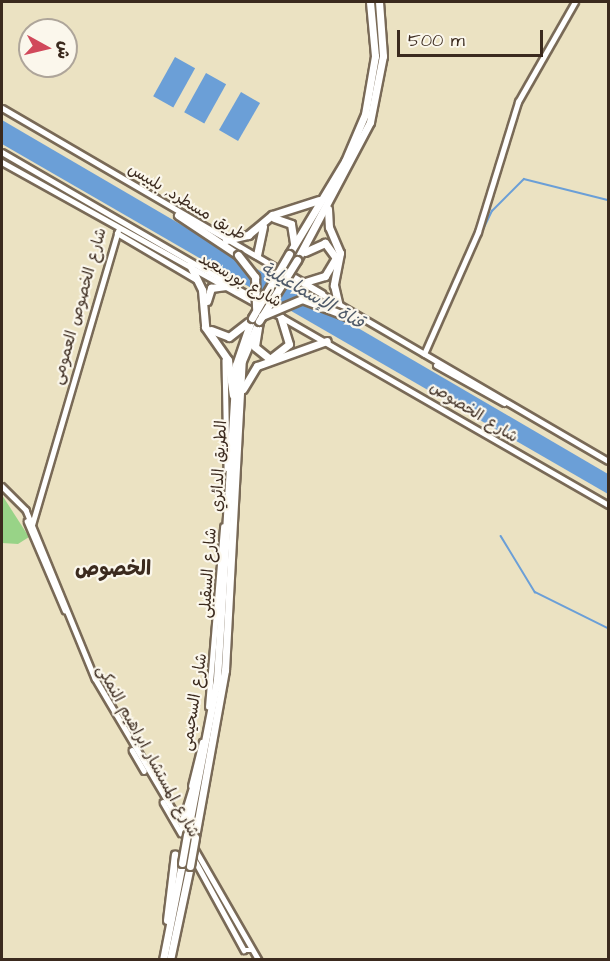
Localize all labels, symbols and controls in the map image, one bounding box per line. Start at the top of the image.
north arrow [18,18,78,78]
scale bar [400,18,546,56]
text: 500 m [408,28,465,53]
text: ش [52,40,76,60]
street label: طريق مسطرد, بلبيس [125,159,249,245]
street label: شارع الخصوص العمومى [47,225,111,387]
street label: شارع بورسعيد [195,248,285,312]
water label: قناة الإسماعيلية [257,258,367,334]
street label: شارع الخصوص [426,377,522,447]
street label: الطريق الدائري [207,420,231,512]
street label: شارع السقيلى [195,527,221,619]
district label: الخصوص [75,557,151,581]
street label: شارع السحيمى [177,652,211,752]
street label: شارع المستشار ابراهيم النمكى [92,661,204,841]

